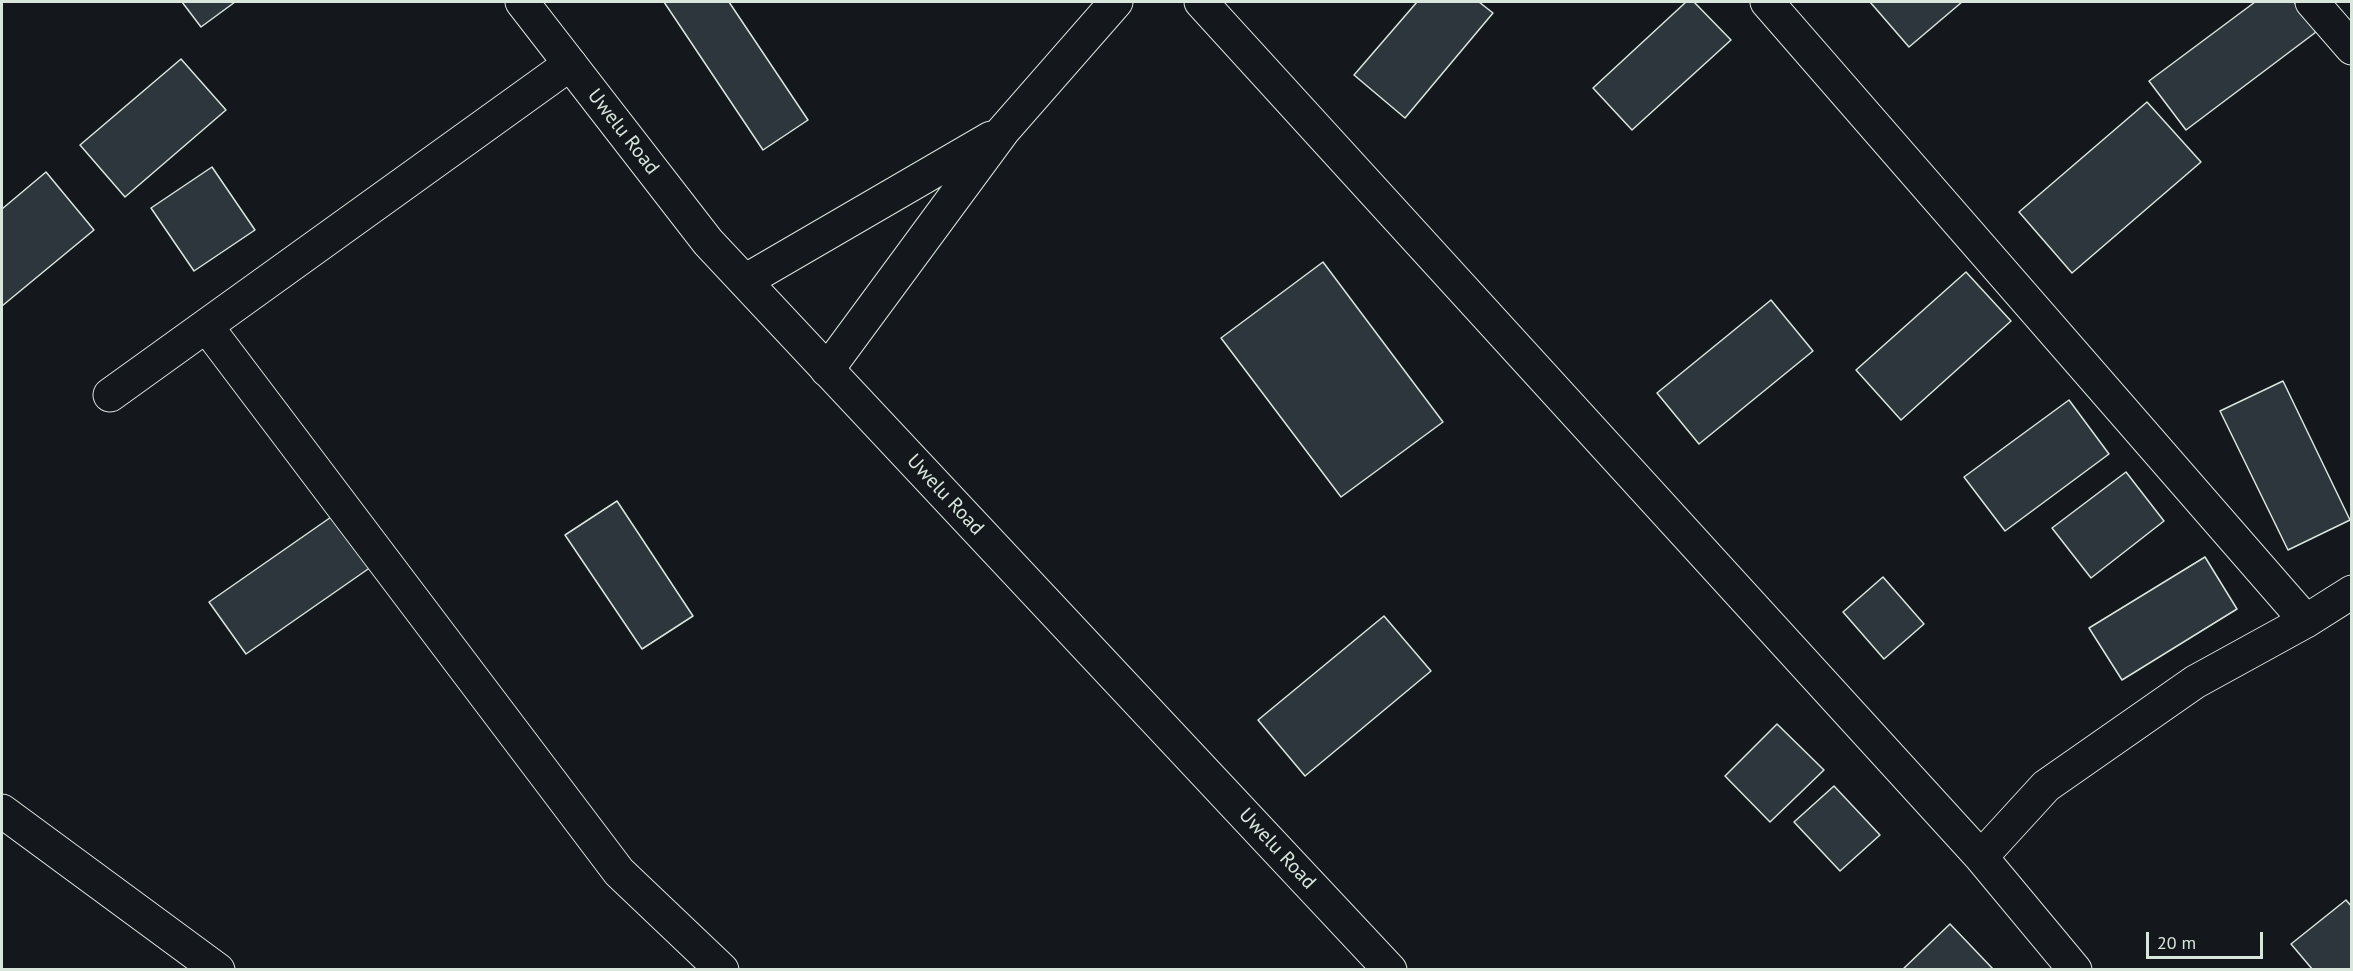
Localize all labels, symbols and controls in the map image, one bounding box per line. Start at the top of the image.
street label: Uwelu Road [582,84,664,180]
street label: Uwelu Road [901,450,989,540]
street label: Uwelu Road [1233,804,1321,894]
scale bar [2149,920,2266,958]
text: 20 m [2157,931,2196,954]

